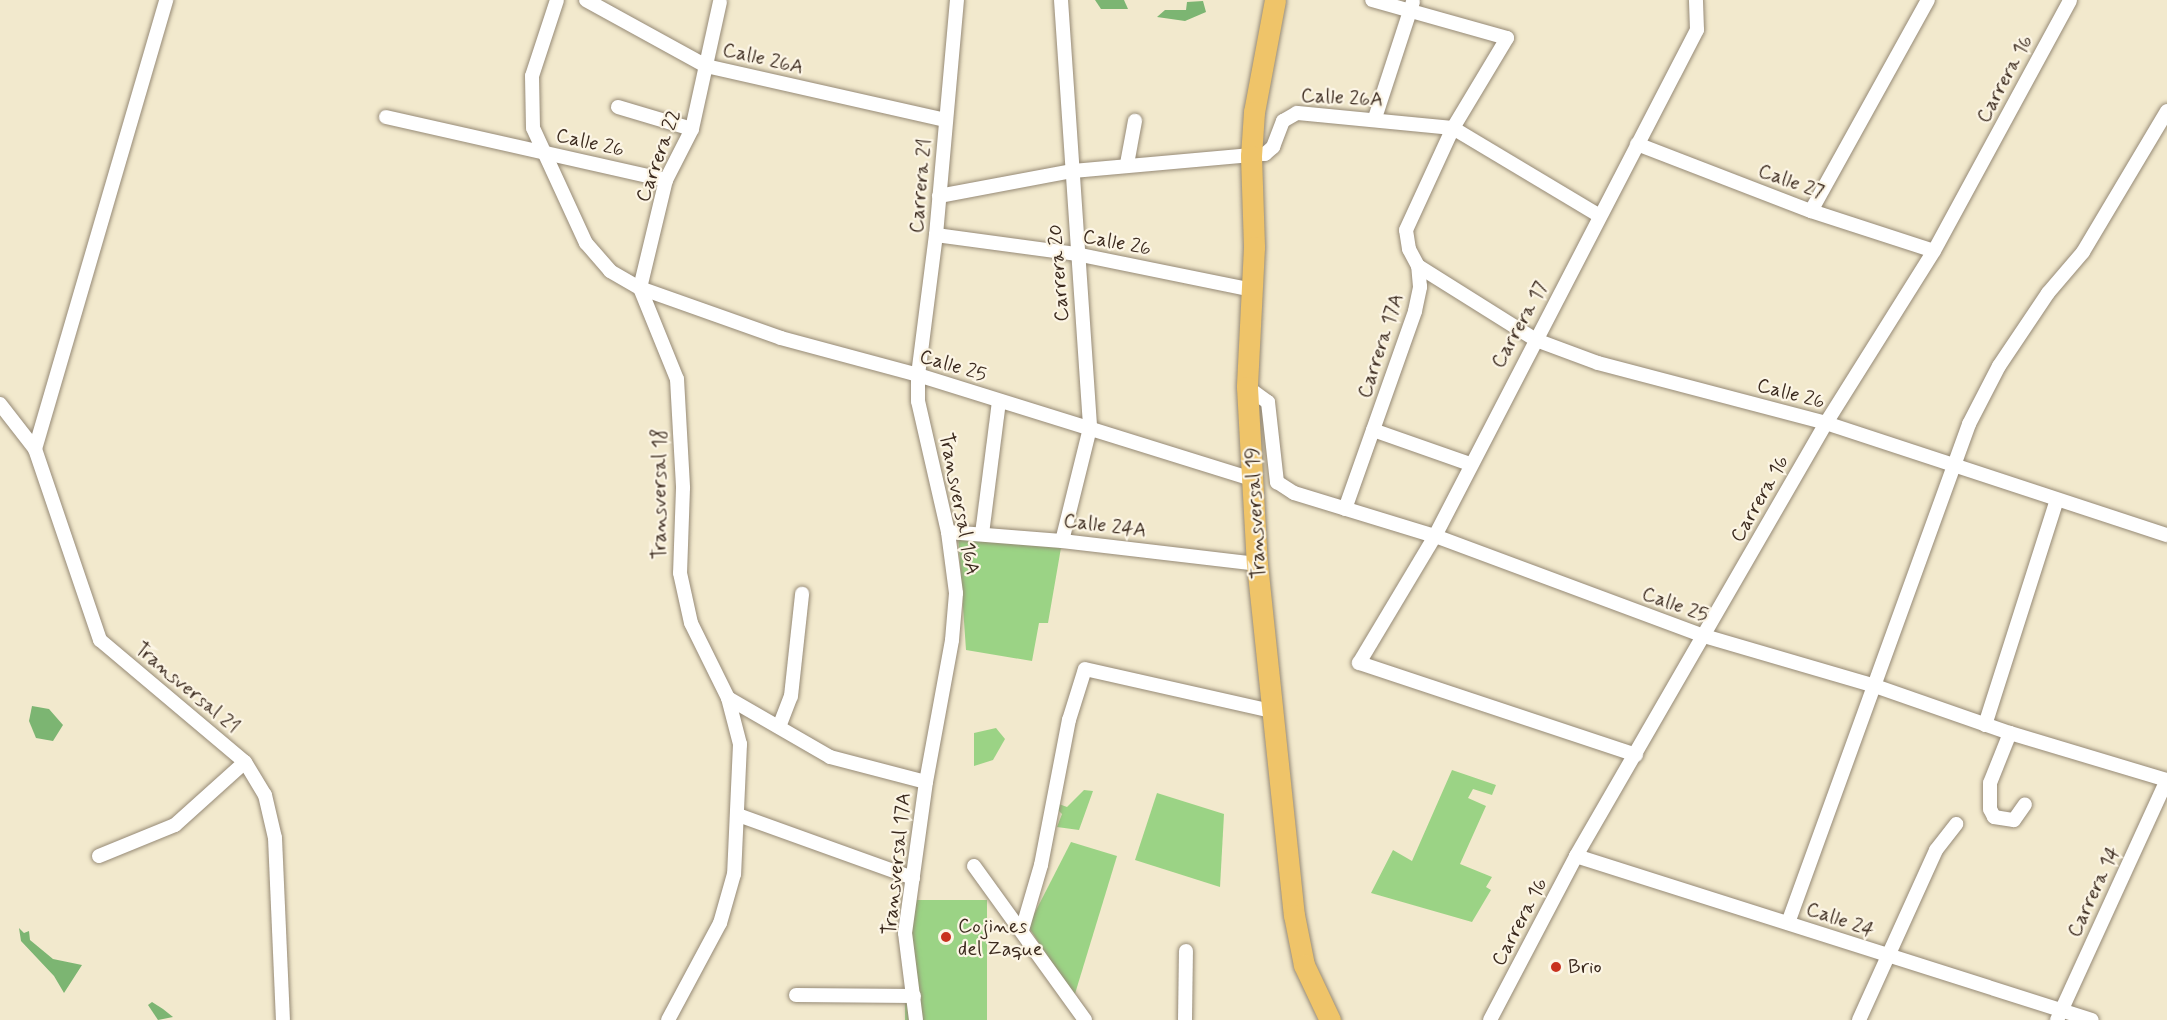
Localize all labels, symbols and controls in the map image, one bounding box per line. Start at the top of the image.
street label: Carrera 16 [1972,31,2038,127]
street label: Calle 26A [720,38,806,80]
street label: Calle 26A [1300,84,1384,112]
street label: Carrera 22 [631,106,687,206]
street label: Calle 26 [554,124,626,162]
street label: Carrera 21 [905,138,937,234]
street label: Calle 27 [1755,159,1827,205]
street label: Carrera 20 [1044,223,1074,323]
street label: Calle 26 [1081,225,1153,261]
street label: Carrera 17 [1486,277,1554,373]
street label: Carrera 17A [1353,291,1409,401]
street label: Calle 25 [917,344,989,388]
street label: Calle 26 [1754,373,1828,415]
street label: Transversal 18 [648,428,672,560]
street label: Transversal 16A [933,431,985,577]
street label: Transversal 19 [1241,446,1271,580]
street label: Carrera 16 [1726,451,1794,547]
street label: Calle 24A [1062,509,1148,543]
street label: Calle 25 [1639,582,1711,628]
street label: Transversal 21 [130,637,244,739]
street label: Transversal 17A [878,792,916,936]
street label: Carrera 14 [2063,843,2125,941]
street label: Carrera 16 [1487,874,1553,970]
street label: Calle 24 [1803,897,1877,943]
place label: Cojines del Zaque [958,914,1040,961]
marker: Cojines del Zaque [939,930,953,944]
place label: Brio [1568,955,1602,979]
marker: Brio [1549,960,1563,974]

